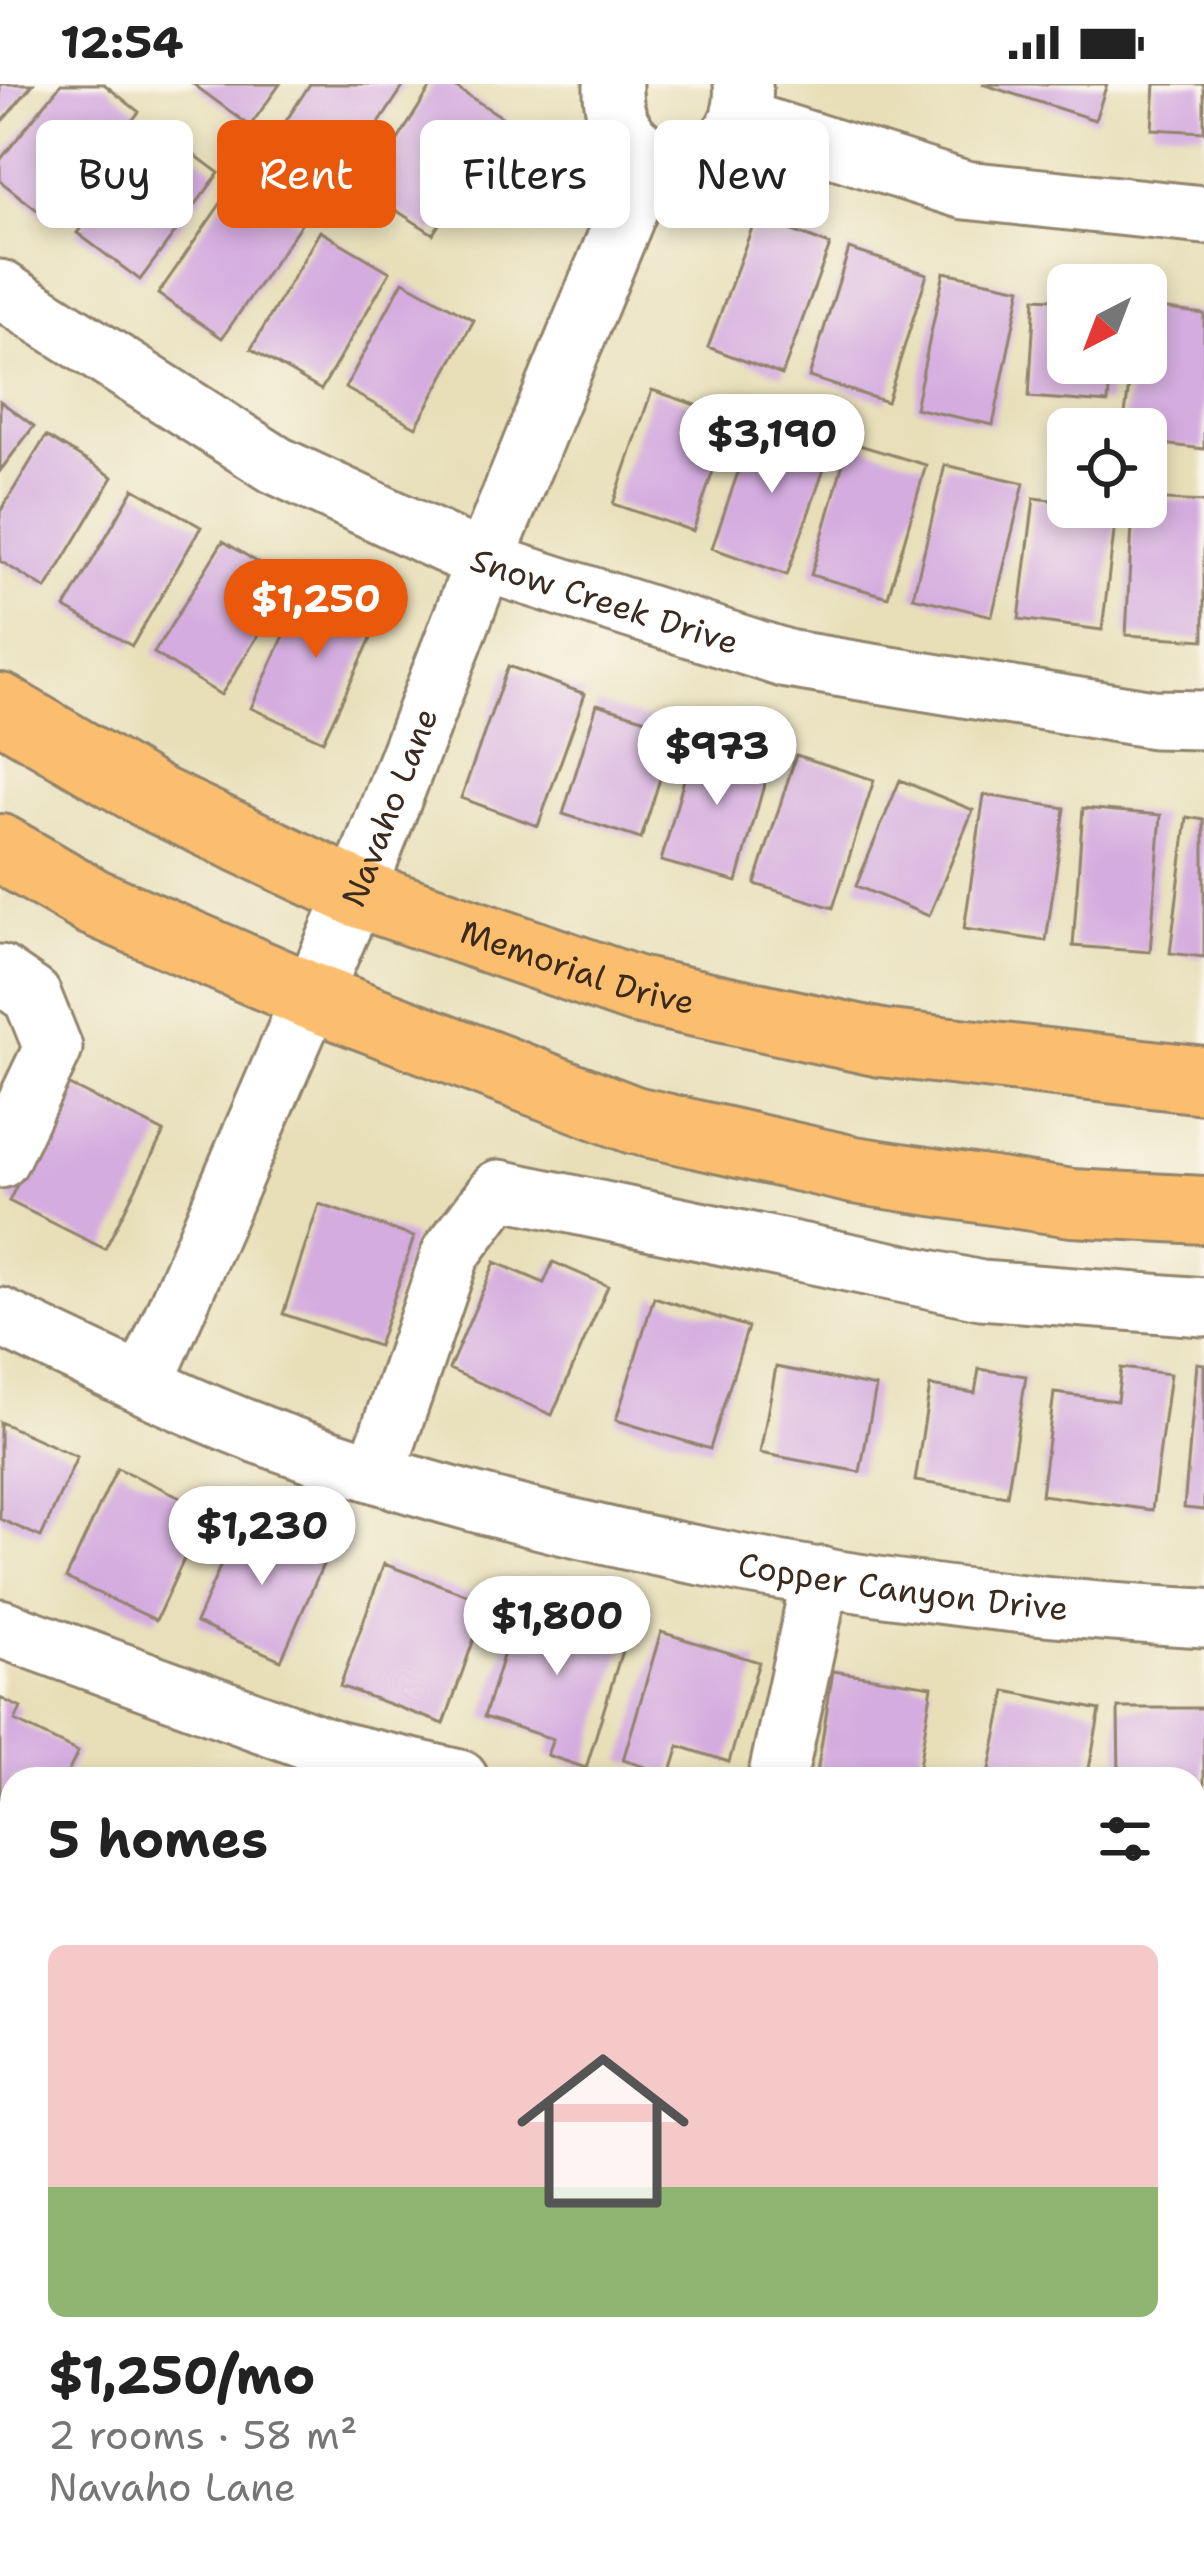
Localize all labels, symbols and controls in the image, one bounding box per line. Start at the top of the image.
text: 12:54 [60,12,184,72]
chip: Buy [36,120,193,228]
chip: Rent [217,120,396,228]
chip: Filters [420,120,630,228]
chip: New [654,120,829,228]
north arrow [1047,264,1167,384]
map controls [1047,264,1167,528]
pin: $3,190 [674,394,870,496]
text: $3,190 [707,407,837,459]
button: locate [1047,408,1167,528]
street label: Snow Creek Drive [463,537,744,665]
pin: $1,250 [218,559,414,661]
text: $1,250 [251,572,381,624]
street label: Navaho Lane [331,701,449,914]
pin: $973 [646,706,788,808]
text: $973 [664,719,770,771]
street label: Memorial Drive [454,909,699,1025]
pin: $1,230 [164,1486,360,1588]
text: $1,230 [196,1499,328,1551]
street label: Copper Canyon Drive [734,1541,1070,1631]
pin: $1,800 [459,1576,655,1678]
text: $1,800 [490,1589,624,1641]
text: 5 homes [48,1805,268,1873]
icon: filters [1092,1806,1158,1872]
icon: home [495,2023,711,2239]
text: $1,250/mo [48,2341,315,2409]
text: 2 rooms · 58 m² [48,2409,358,2461]
text: Navaho Lane [48,2461,296,2513]

